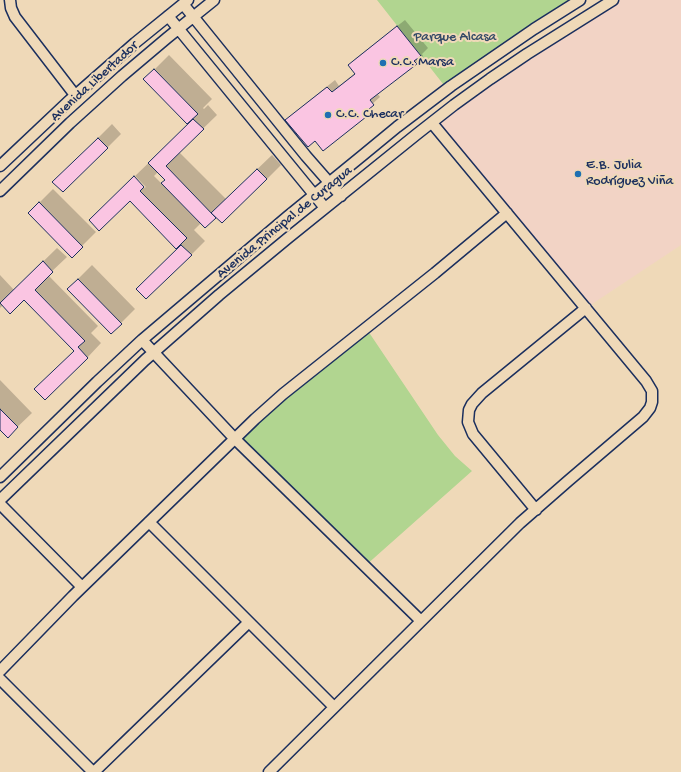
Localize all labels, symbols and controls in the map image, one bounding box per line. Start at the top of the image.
park label: Parque Alcasa [414,30,496,46]
street label: Avenida Libertador [48,38,142,126]
place label: C.C. Marsa [391,55,454,71]
marker: C.C. Marsa [378,58,388,68]
place label: C.C. Checar [336,107,403,123]
marker: C.C. Checar [323,110,333,120]
place label: E.B. Julia Rodríguez Viña [586,158,673,190]
street label: Avenida Principal de Curagua [214,163,356,283]
marker: E.B. Julia Rodríguez Viña [573,169,583,179]

